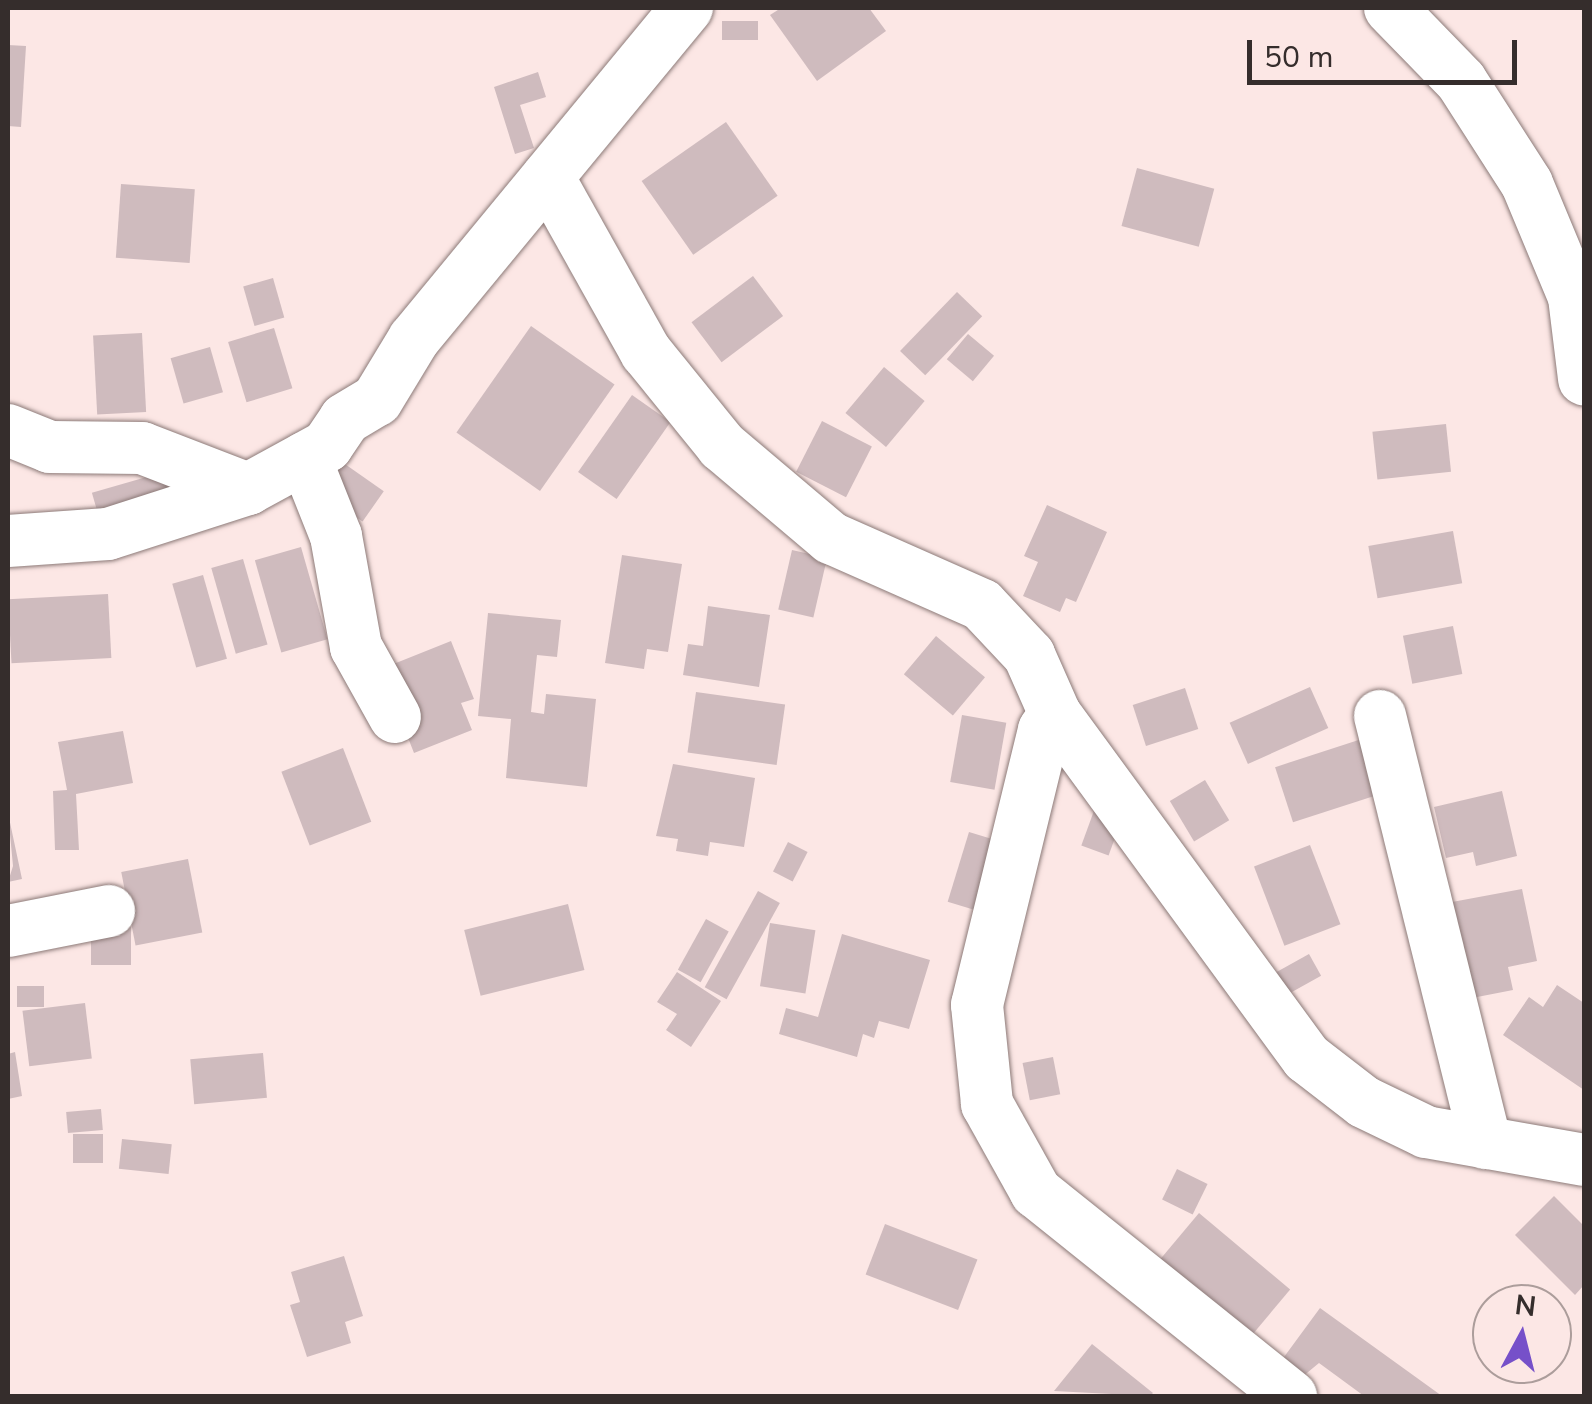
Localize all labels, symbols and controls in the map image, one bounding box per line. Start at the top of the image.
scale bar [1252,20,1522,82]
text: 50 m [1264,37,1333,78]
north arrow [1472,1284,1572,1384]
text: N [1513,1286,1538,1326]

